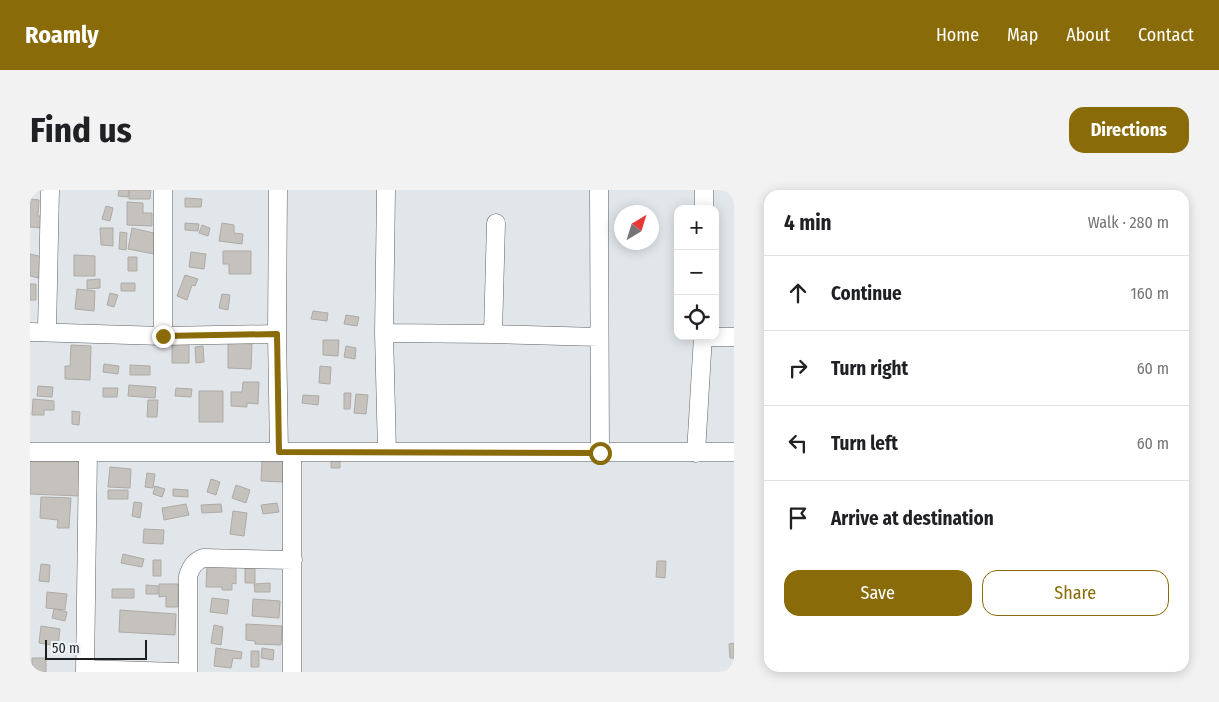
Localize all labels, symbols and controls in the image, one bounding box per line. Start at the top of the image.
text: Roamly [25,21,99,49]
text: Home [936,24,979,46]
text: Map [1007,24,1038,46]
text: About [1066,24,1110,46]
text: Contact [1138,24,1194,46]
button: Directions [1069,107,1189,153]
text: Find us [30,109,132,151]
north arrow [614,205,659,250]
map controls [674,205,719,340]
button: + [674,205,719,250]
text: 4 min [784,210,832,236]
text: Walk · 280 m [1088,213,1169,232]
button: − [674,250,719,295]
icon: ahead [784,279,812,307]
text: Continue [831,282,902,305]
text: 160 m [1130,284,1169,303]
button: locate [674,295,719,340]
route end [152,325,175,348]
icon: right [784,354,812,382]
text: Turn right [831,357,908,380]
text: 60 m [1137,359,1169,378]
icon: left [784,429,812,457]
text: Turn left [831,432,898,455]
text: 60 m [1137,434,1169,453]
route start [589,442,612,465]
icon: arrive [784,504,812,532]
text: Arrive at destination [831,507,994,530]
button: Save [784,570,972,616]
button: Share [982,570,1169,616]
scale bar [45,637,148,660]
text: 50 m [52,640,80,657]

